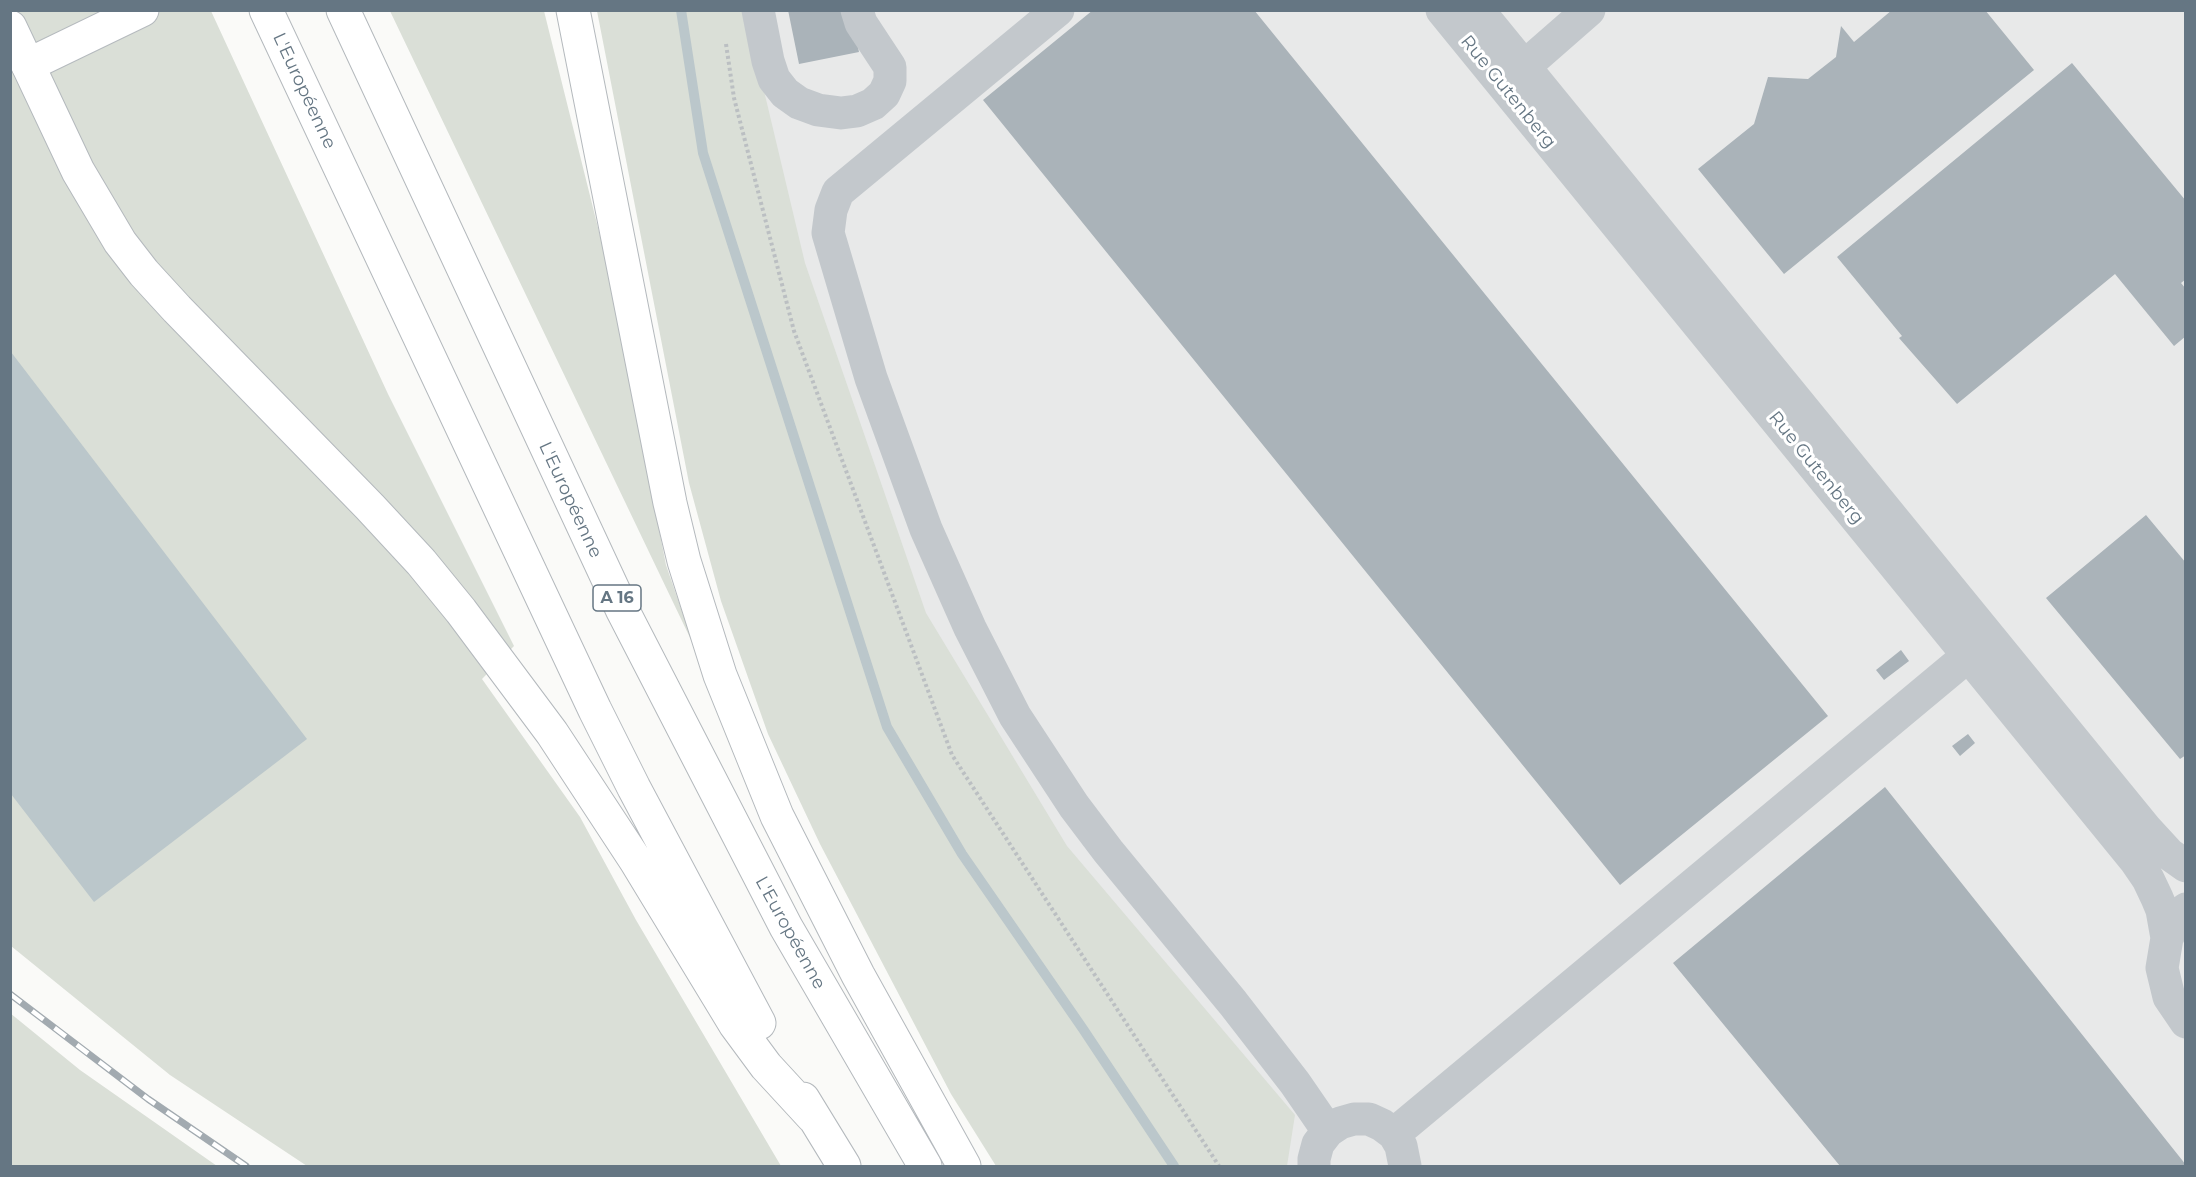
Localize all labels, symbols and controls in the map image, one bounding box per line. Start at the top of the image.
street label: L'Européenne [268,29,340,153]
street label: Rue Gutenberg [1456,31,1560,153]
street label: Rue Gutenberg [1764,407,1868,529]
street label: L'Européenne [534,438,606,562]
road number: A 16 [593,585,641,611]
street label: L'Européenne [750,873,830,993]

